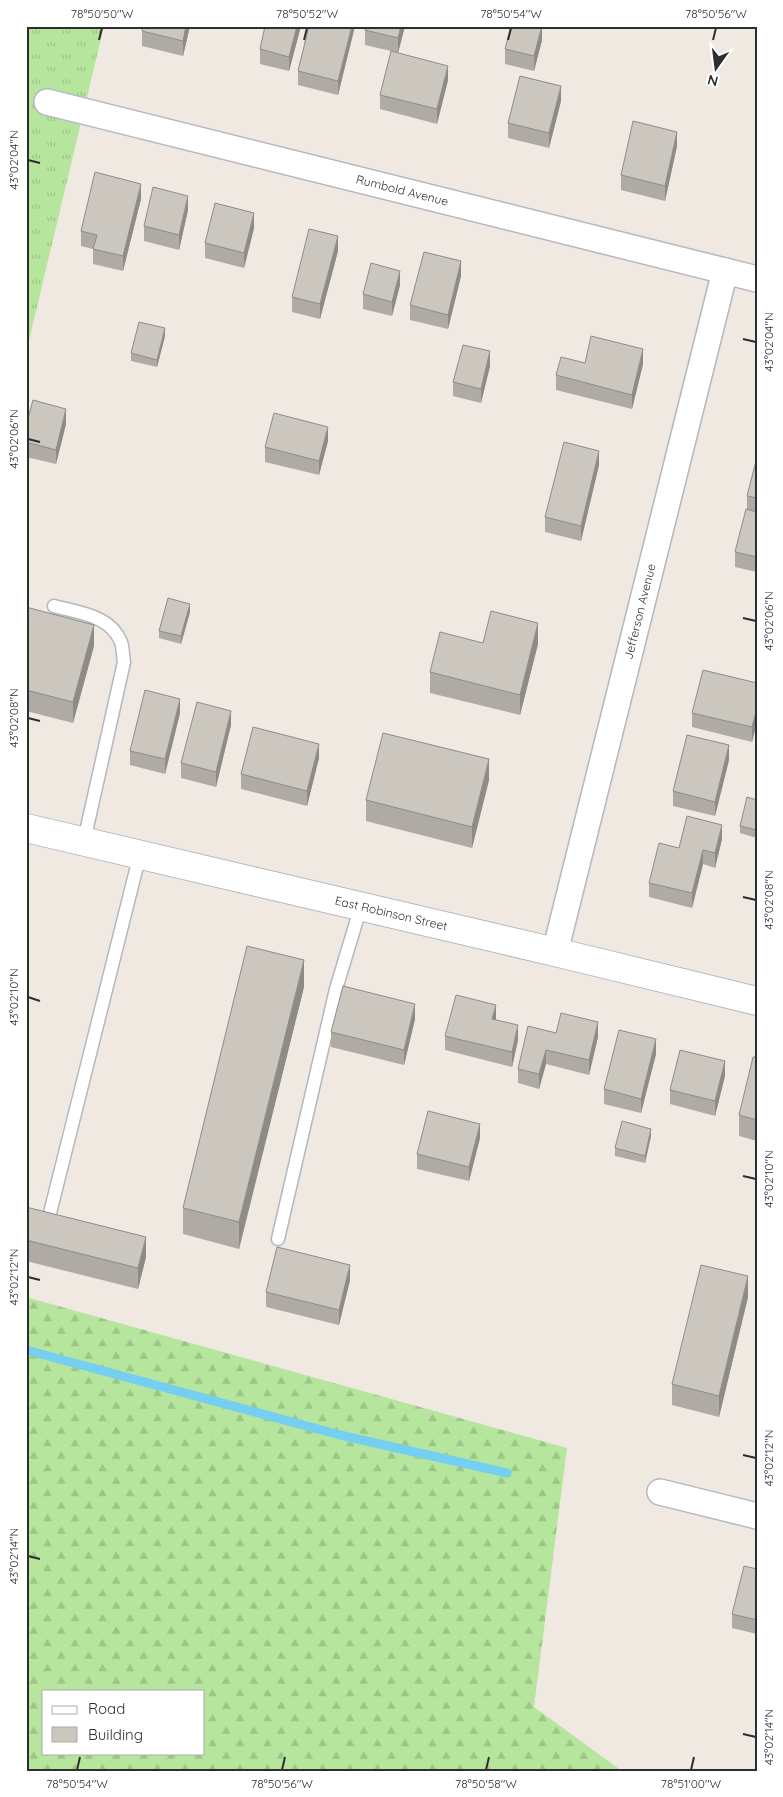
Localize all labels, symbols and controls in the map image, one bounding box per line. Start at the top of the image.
text: 78°50'50"W [71,6,134,21]
text: 78°50'52"W [276,6,338,21]
text: 78°50'54"W [480,6,542,21]
text: 78°50'56"W [685,6,747,21]
north arrow [690,42,740,92]
text: N [706,71,720,91]
text: 43°02'04"N [6,130,21,190]
street label: Rumbold Avenue [355,171,450,209]
text: 43°02'04"N [761,312,776,372]
text: 43°02'06"N [6,409,21,469]
street label: Jefferson Avenue [620,562,659,661]
text: 43°02'06"N [761,591,776,651]
text: 43°02'08"N [6,688,21,748]
text: 43°02'08"N [761,870,776,930]
street label: East Robinson Street [333,893,449,934]
text: 43°02'10"N [6,968,21,1026]
text: 43°02'10"N [761,1150,776,1208]
text: 43°02'12"N [6,1248,21,1306]
text: 43°02'12"N [761,1429,776,1487]
text: 43°02'14"N [6,1528,21,1584]
legend [42,1690,205,1754]
text: Road [88,1699,125,1718]
text: 43°02'14"N [761,1709,776,1765]
text: Building [88,1725,143,1744]
text: 78°50'54"W [46,1776,108,1791]
text: 78°50'56"W [251,1776,313,1791]
text: 78°50'58"W [455,1776,517,1791]
text: 78°51'00"W [661,1776,722,1791]

